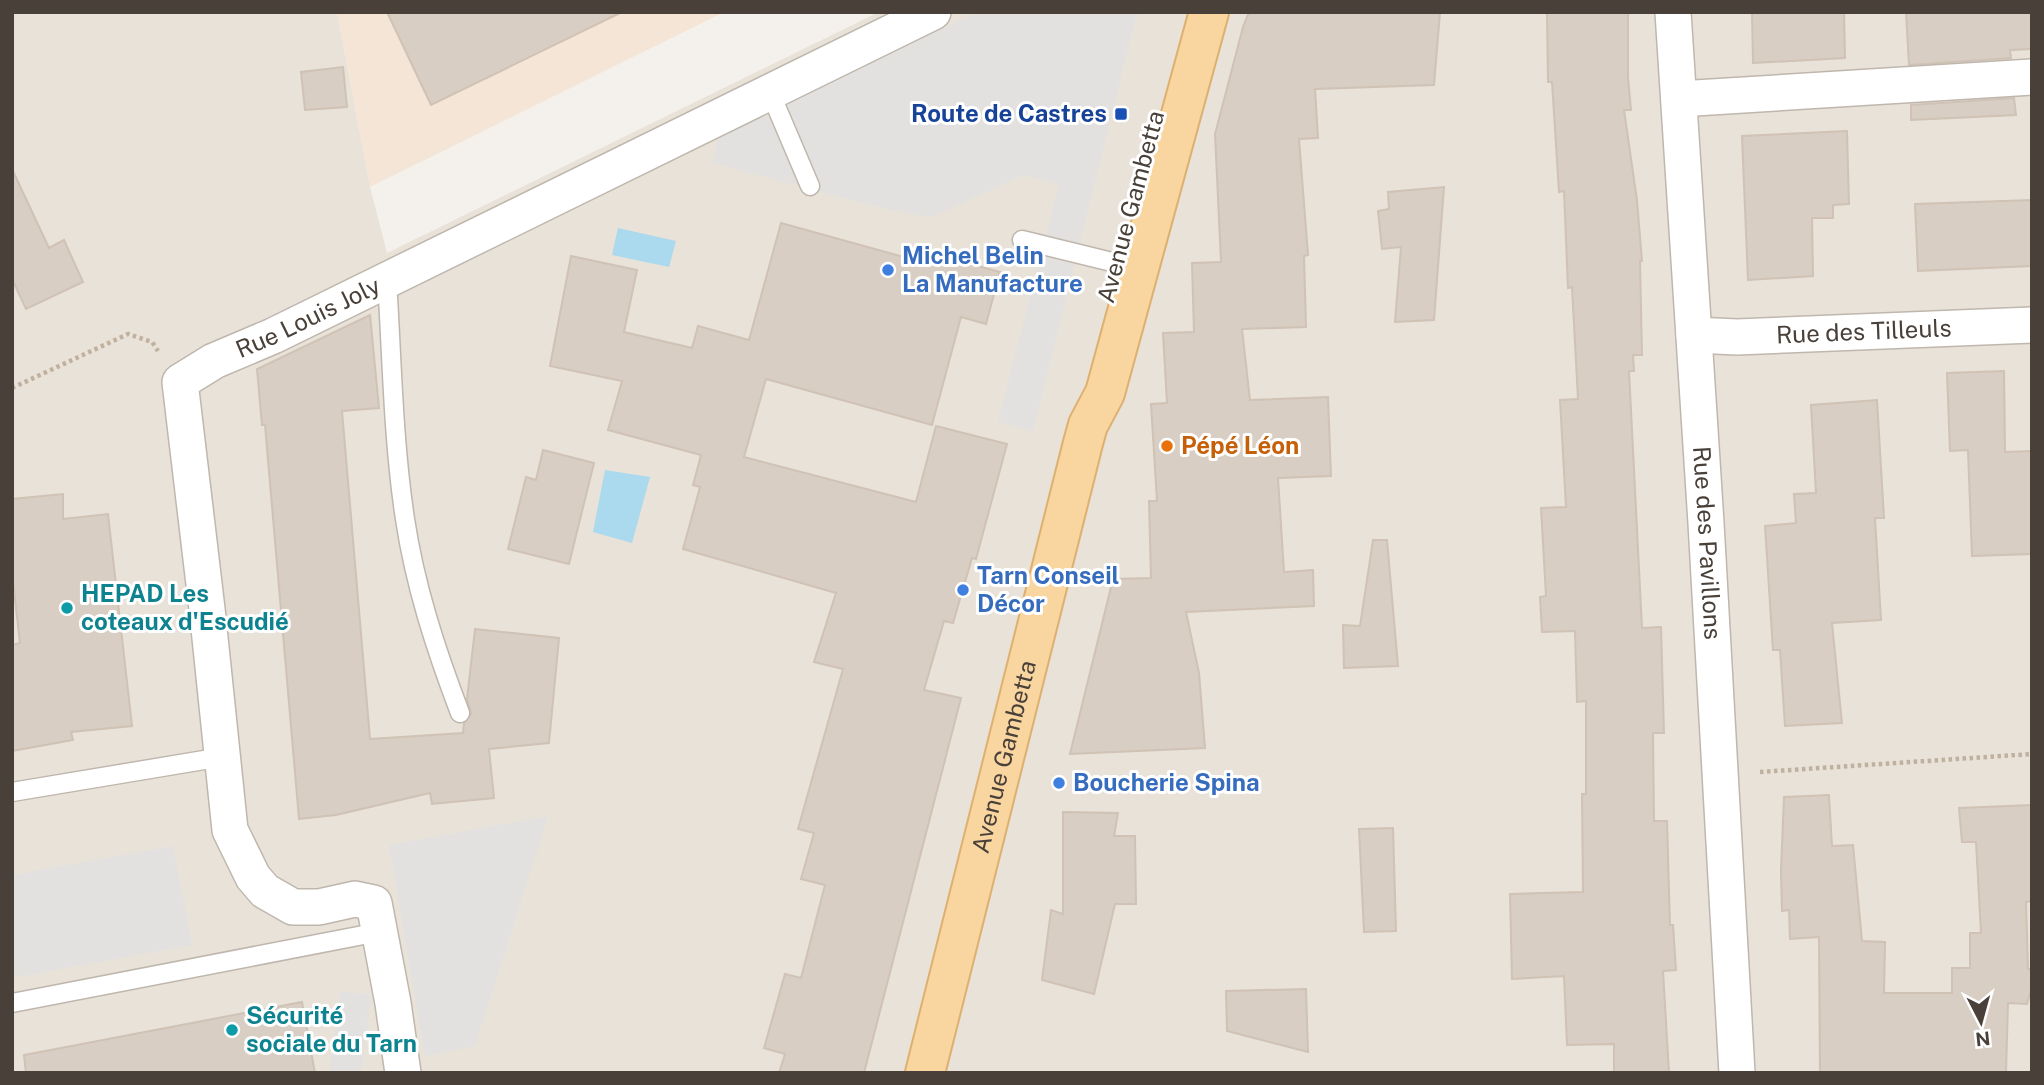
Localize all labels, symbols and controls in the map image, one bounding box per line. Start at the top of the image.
place label: Route de Castres [911,99,1107,127]
marker: Route de Castres [1113,106,1129,122]
street label: Avenue Gambetta [1091,108,1169,306]
place label: Michel Belin La Manufacture [902,241,1083,297]
marker: Michel Belin La Manufacture [880,262,896,278]
street label: Rue Louis Joly [231,271,385,363]
street label: Rue des Tilleuls [1776,313,1952,348]
place label: Pépé Léon [1181,431,1299,459]
marker: Pépé Léon [1159,438,1175,454]
street label: Rue des Pavillons [1688,445,1728,640]
place label: Tarn Conseil Décor [977,561,1120,617]
place label: HEPAD Les coteaux d'Escudié [81,579,289,635]
marker: Tarn Conseil Décor [955,582,971,598]
marker: HEPAD Les coteaux d'Escudié [59,600,75,616]
street label: Avenue Gambetta [966,657,1041,856]
place label: Boucherie Spina [1073,768,1260,796]
marker: Boucherie Spina [1051,775,1067,791]
north arrow [1946,987,2016,1057]
place label: Sécurité sociale du Tarn [246,1001,417,1057]
marker: Sécurité sociale du Tarn [224,1022,240,1038]
text: N [1974,1027,1991,1051]

